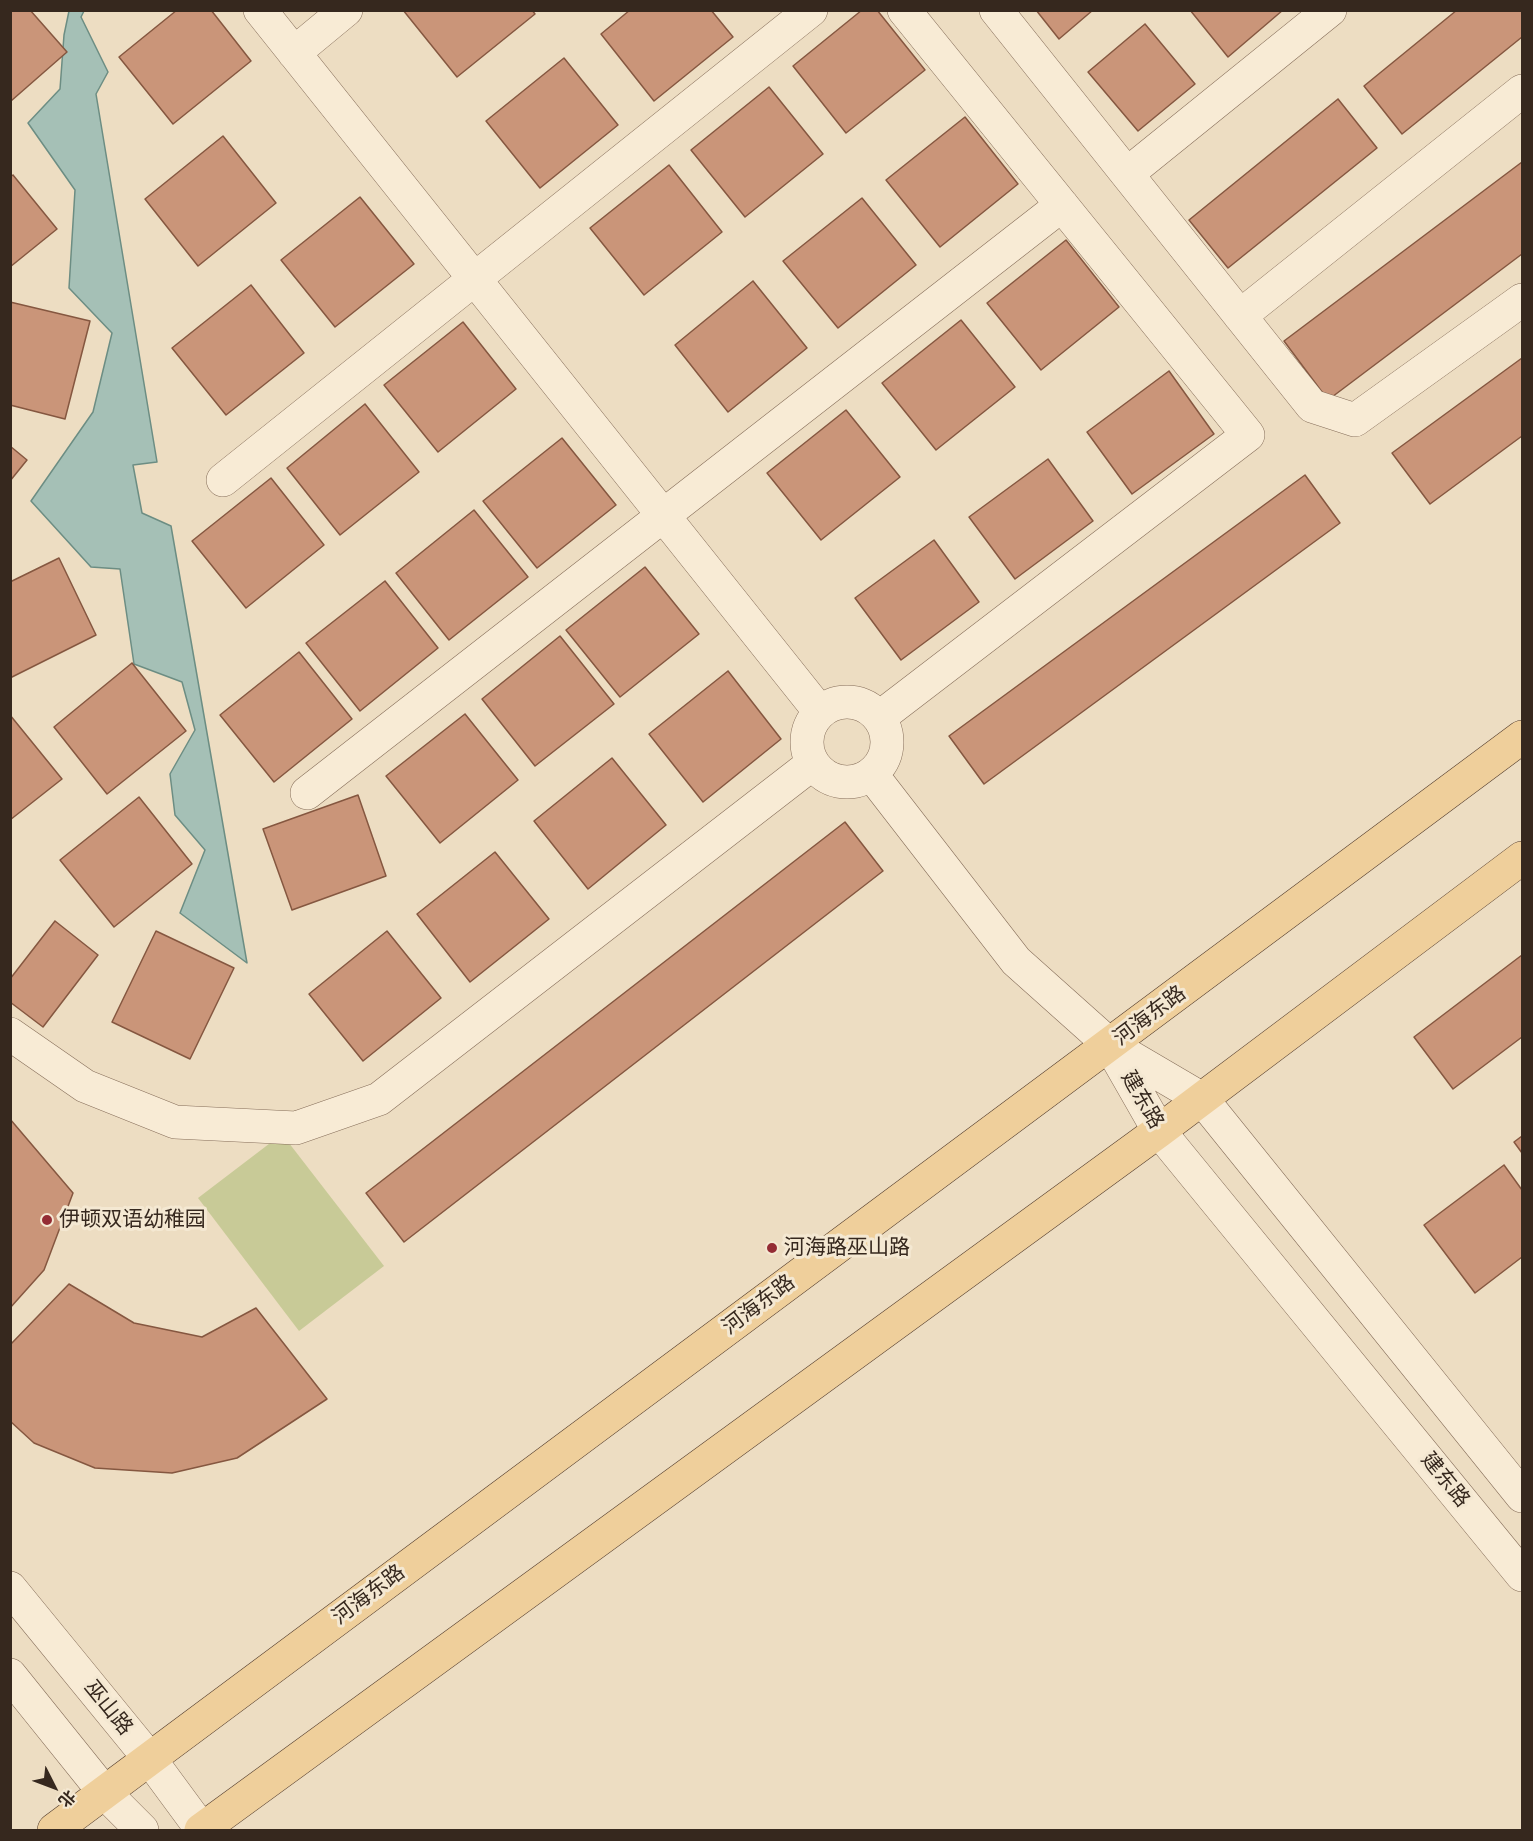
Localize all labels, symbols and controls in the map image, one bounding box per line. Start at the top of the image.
street label: 河海东路 [1109,981,1191,1051]
street label: 建东路 [1115,1066,1169,1134]
place label: 伊顿双语幼稚园 [59,1207,206,1233]
marker: 伊顿双语幼稚园 [40,1213,54,1227]
place label: 河海路巫山路 [784,1235,910,1261]
marker: 河海路巫山路 [765,1241,779,1255]
street label: 河海东路 [718,1270,800,1340]
street label: 建东路 [1415,1448,1475,1512]
street label: 河海东路 [328,1560,410,1630]
street label: 巫山路 [78,1676,138,1740]
north arrow [24,1757,84,1817]
text: 北 [54,1786,81,1812]

